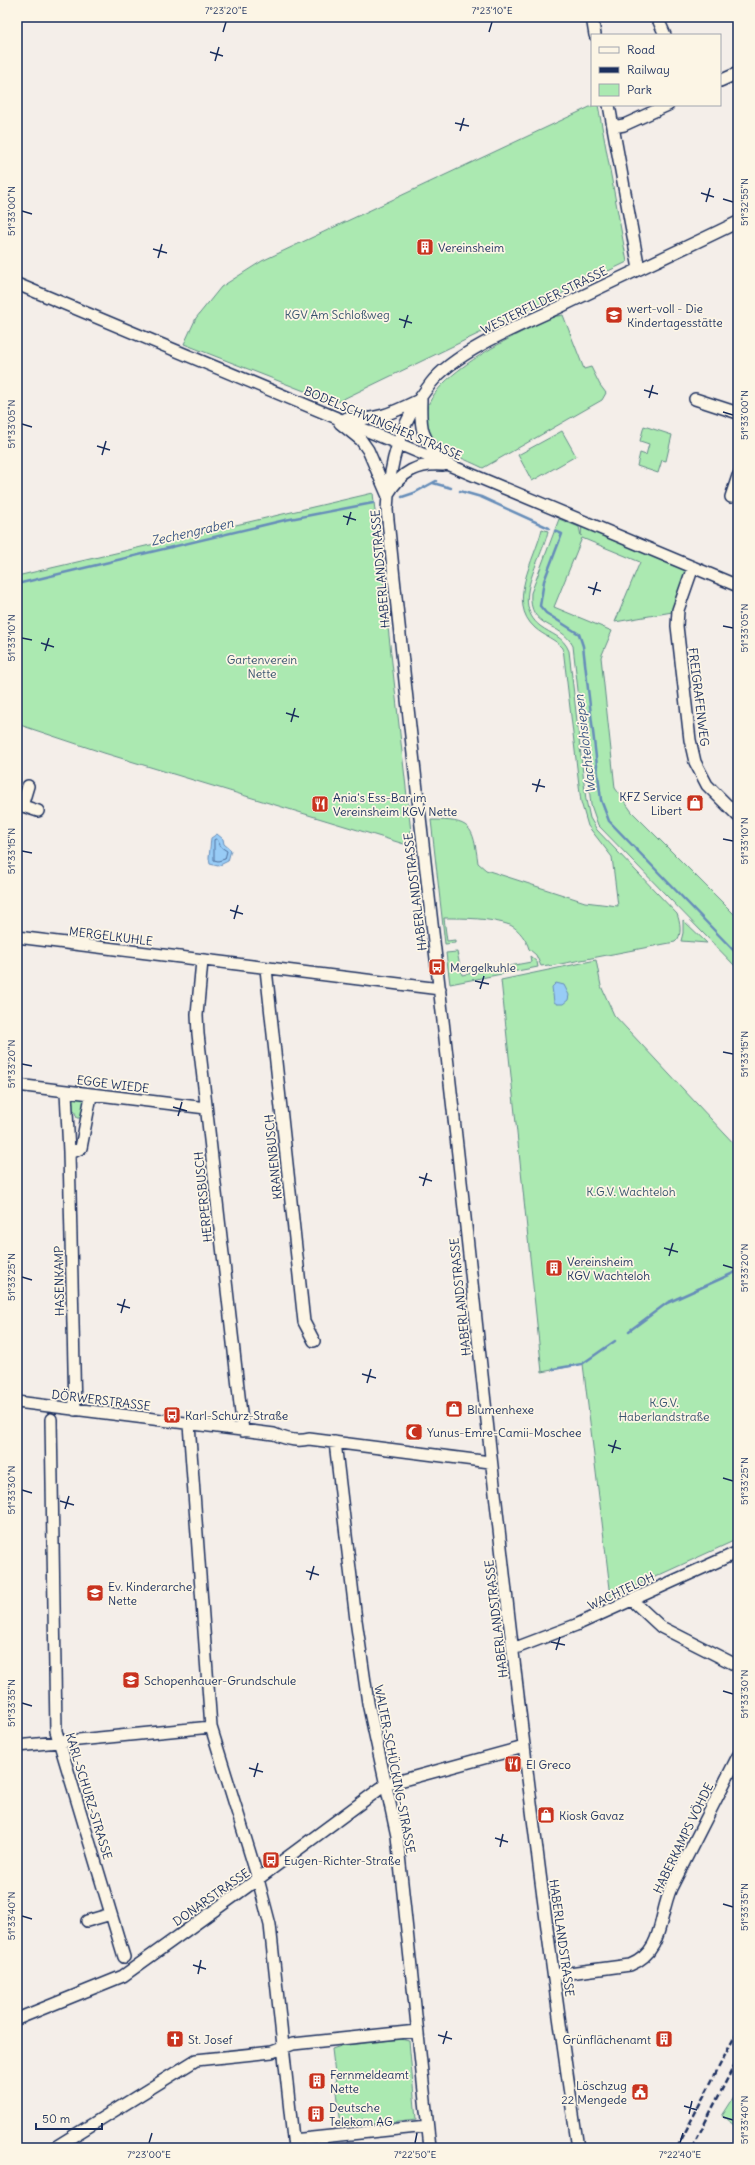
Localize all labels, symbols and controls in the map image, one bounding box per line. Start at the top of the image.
text: 7°23'20"E [205,4,247,17]
text: 7°23'10"E [471,4,513,17]
legend [591,34,721,106]
text: Road [627,42,655,57]
text: Railway [627,62,670,77]
text: Park [627,82,652,97]
text: 51°32'55"N [738,178,751,226]
text: 51°33'00"N [5,186,18,236]
building icon: Vereinsheim [415,237,435,257]
place label: Vereinsheim [438,240,505,255]
street label: WESTERFILDER STRASSE [478,263,610,337]
place label: wert-voll - Die Kindertagesstätte [627,301,723,330]
school or university icon: wert-voll - Die Kindertagesstätte [604,305,624,325]
park label: KGV Am Schloßweg [284,307,390,322]
street label: BODELSCHWINGHER STRASSE [302,383,464,463]
text: 51°33'00"N [738,390,751,440]
text: 51°33'05"N [5,400,18,448]
street label: HABERLANDSTRASSE [367,509,393,629]
water label: Zechengraben [149,514,235,550]
text: 51°33'05"N [738,604,751,652]
text: 51°33'10"N [5,614,18,662]
street label: FREIGRAFENWEG [686,647,713,747]
park label: Gartenverein Nette [227,652,297,681]
water label: Wachtelohsiepen [570,693,599,794]
place label: KFZ Service Libert [619,789,682,818]
place label: Ania's Ess-Bar im Vereinsheim KGV Nette [333,790,457,819]
shop icon: KFZ Service Libert [685,793,705,813]
restaurant icon: Ania's Ess-Bar im Vereinsheim KGV Nette [310,794,330,814]
text: 51°33'10"N [738,817,751,865]
text: 51°33'15"N [5,828,18,874]
street label: HABERLANDSTRASSE [400,832,430,952]
street label: MERGELKUHLE [68,923,154,949]
bus stop icon: Mergelkuhle [427,957,447,977]
place label: Mergelkuhle [450,960,516,975]
text: 51°33'15"N [738,1031,751,1077]
text: 51°33'20"N [5,1040,18,1088]
street label: EGGE WIEDE [76,1072,150,1096]
street label: KRANENBUSCH [261,1113,285,1200]
street label: HERPERSBUSCH [191,1151,215,1243]
park label: K.G.V. Wachteloh [586,1184,676,1199]
street label: HABERLANDSTRASSE [446,1237,474,1357]
text: 51°33'20"N [738,1244,751,1292]
street label: HASENKAMP [51,1246,67,1316]
text: 51°33'25"N [5,1253,18,1301]
place label: Vereinsheim KGV Wachteloh [567,1254,650,1283]
building icon: Vereinsheim KGV Wachteloh [544,1258,564,1278]
street label: DÖRWERSTRASSE [51,1386,151,1414]
park label: K.G.V. Haberlandstraße [618,1395,710,1424]
shop icon: Blumenhexe [444,1399,464,1419]
place label: Blumenhexe [467,1402,534,1417]
bus stop icon: Karl-Schurz-Straße [162,1405,182,1425]
place label: Karl-Schurz-Straße [185,1408,288,1423]
mosque icon: Yunus-Emre-Camii-Moschee [404,1422,424,1442]
place label: Yunus-Emre-Camii-Moschee [427,1425,582,1440]
text: 51°33'25"N [738,1457,751,1505]
text: 51°33'30"N [5,1466,18,1514]
street label: HABERLANDSTRASSE [481,1559,511,1679]
street label: WACHTELOH [585,1569,657,1613]
place label: Ev. Kinderarche Nette [108,1579,192,1608]
school or university icon: Ev. Kinderarche Nette [85,1583,105,1603]
school or university icon: Schopenhauer-Grundschule [121,1670,141,1690]
text: 51°33'30"N [738,1670,751,1718]
place label: Schopenhauer-Grundschule [144,1673,296,1688]
text: 51°33'35"N [5,1679,18,1727]
street label: WALTER-SCHÜCKING-STRASSE [371,1683,419,1855]
street label: KARL-SCHURZ-STRASSE [63,1731,115,1861]
restaurant icon: El Greco [503,1754,523,1774]
place label: El Greco [526,1757,571,1772]
street label: HABERKAMPS VÖHDE [650,1780,716,1896]
shop icon: Kiosk Gavaz [536,1805,556,1825]
place label: Kiosk Gavaz [559,1808,624,1823]
bus stop icon: Eugen-Richter-Straße [261,1850,281,1870]
place label: Eugen-Richter-Straße [284,1853,401,1868]
street label: DONARSTRASSE [170,1865,252,1929]
street label: HABERLANDSTRASSE [546,1878,578,1998]
text: 51°33'35"N [738,1883,751,1931]
text: 51°33'40"N [5,1892,18,1940]
church icon: St. Josef [165,2029,185,2049]
building icon: Grünflächenamt [654,2029,674,2049]
place label: St. Josef [188,2032,234,2047]
place label: Grünflächenamt [562,2032,651,2047]
place label: Fernmeldeamt Nette [330,2067,409,2096]
building icon: Fernmeldeamt Nette [307,2071,327,2091]
place label: Löschzug 22 Mengede [561,2078,627,2107]
public building icon: Löschzug 22 Mengede [630,2082,650,2102]
text: 51°33'40"N [738,2096,751,2144]
place label: Deutsche Telekom AG [329,2100,393,2129]
building icon: Deutsche Telekom AG [306,2104,326,2124]
scale bar [36,2105,102,2131]
text: 50 m [42,2111,71,2126]
text: 7°23'00"E [127,2148,171,2161]
text: 7°22'50"E [394,2148,436,2161]
text: 7°22'40"E [659,2148,701,2161]

